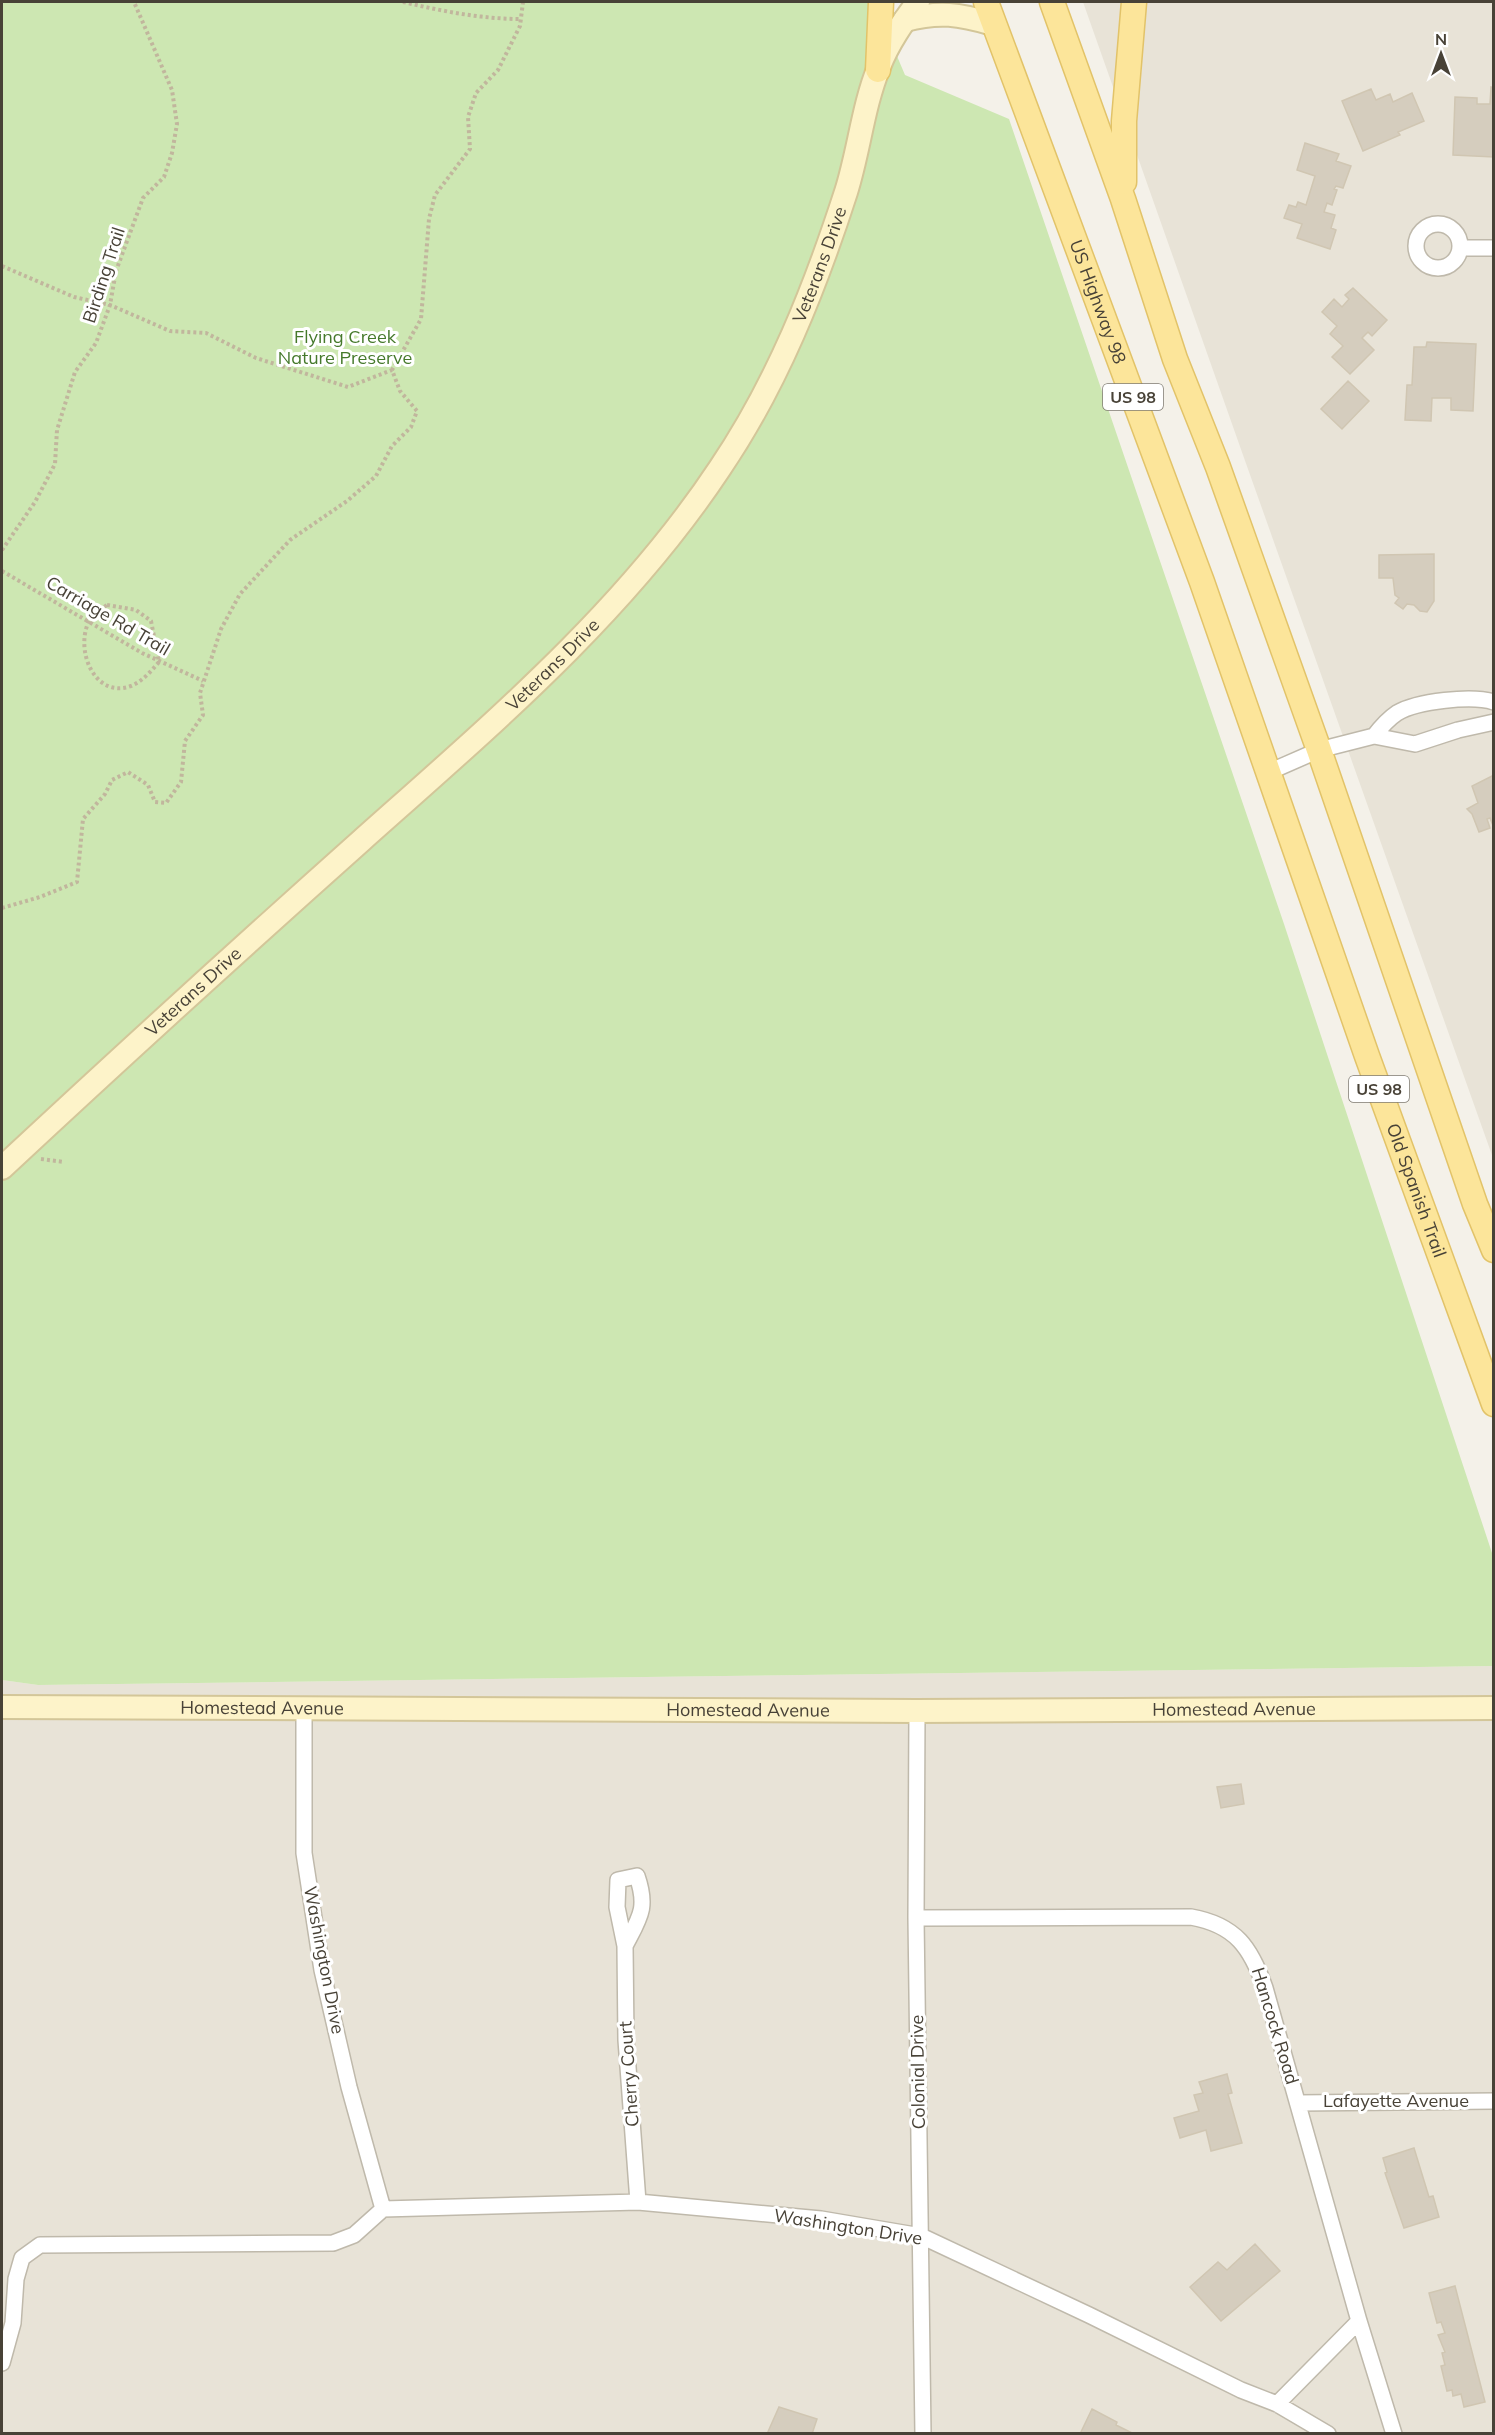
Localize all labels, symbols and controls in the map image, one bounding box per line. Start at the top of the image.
north arrow [1411,24,1471,84]
text: N [1435,29,1447,49]
street label: Veterans Drive [787,204,851,326]
street label: Birding Trail [77,224,130,326]
street label: US Highway 98 [1065,237,1132,367]
park label: Flying Creek Nature Preserve [278,325,412,369]
road number: US 98 [1103,384,1163,410]
street label: Carriage Rd Trail [42,571,174,660]
street label: Veterans Drive [501,613,604,716]
street label: Veterans Drive [140,942,246,1041]
road number: US 98 [1349,1076,1409,1102]
street label: Old Spanish Trail [1382,1120,1452,1261]
street label: Homestead Avenue [180,1696,344,1719]
street label: Homestead Avenue [1152,1697,1316,1721]
street label: Homestead Avenue [666,1698,830,1722]
street label: Washington Drive [299,1884,350,2036]
street label: Hancock Road [1247,1965,1304,2087]
street label: Colonial Drive [905,2015,930,2130]
street label: Cherry Court [613,2020,644,2128]
street label: Lafayette Avenue [1323,2089,1469,2112]
street label: Washington Drive [772,2203,924,2250]

